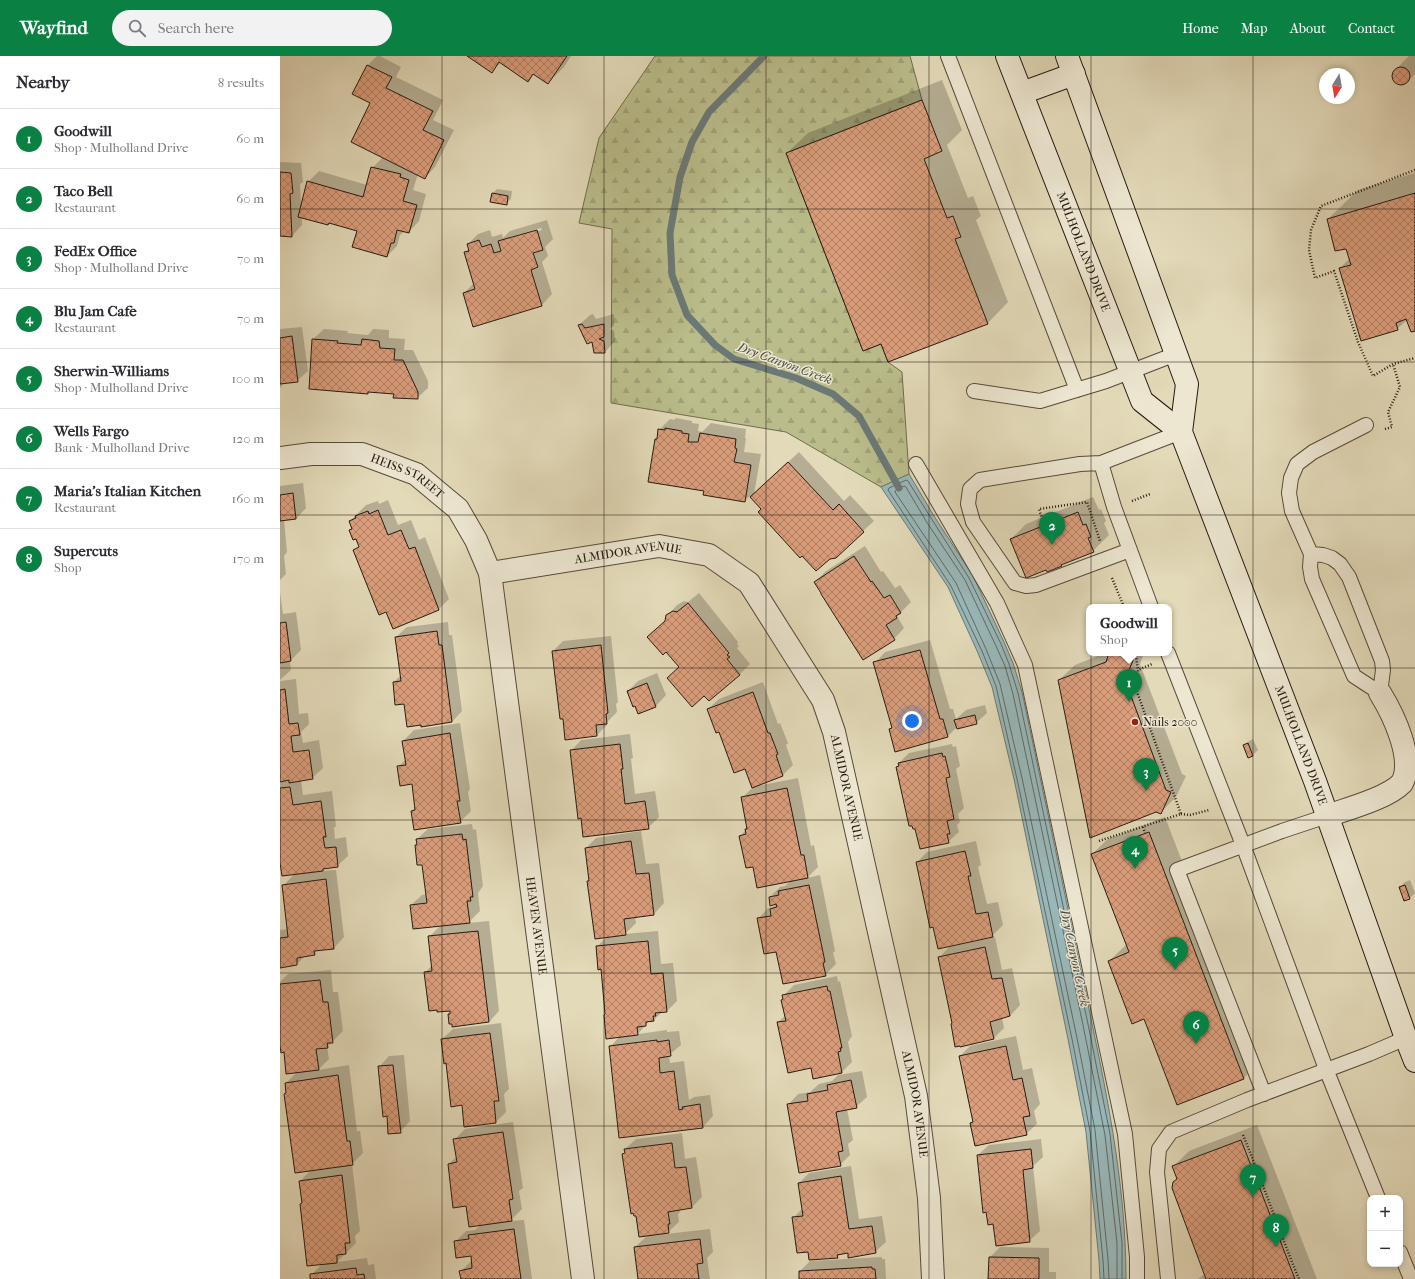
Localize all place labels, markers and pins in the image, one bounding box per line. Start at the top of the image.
pin: 2 [1039,512,1065,545]
pin: 1 [1116,669,1142,702]
place label: Nails 2000 [1143,715,1197,729]
marker: Nails 2000 [1130,717,1140,727]
pin: 3 [1133,758,1159,791]
pin: 4 [1122,836,1148,869]
pin: 5 [1162,937,1188,970]
pin: 6 [1183,1011,1209,1044]
pin: 7 [1240,1164,1266,1197]
pin: 8 [1263,1214,1289,1247]

